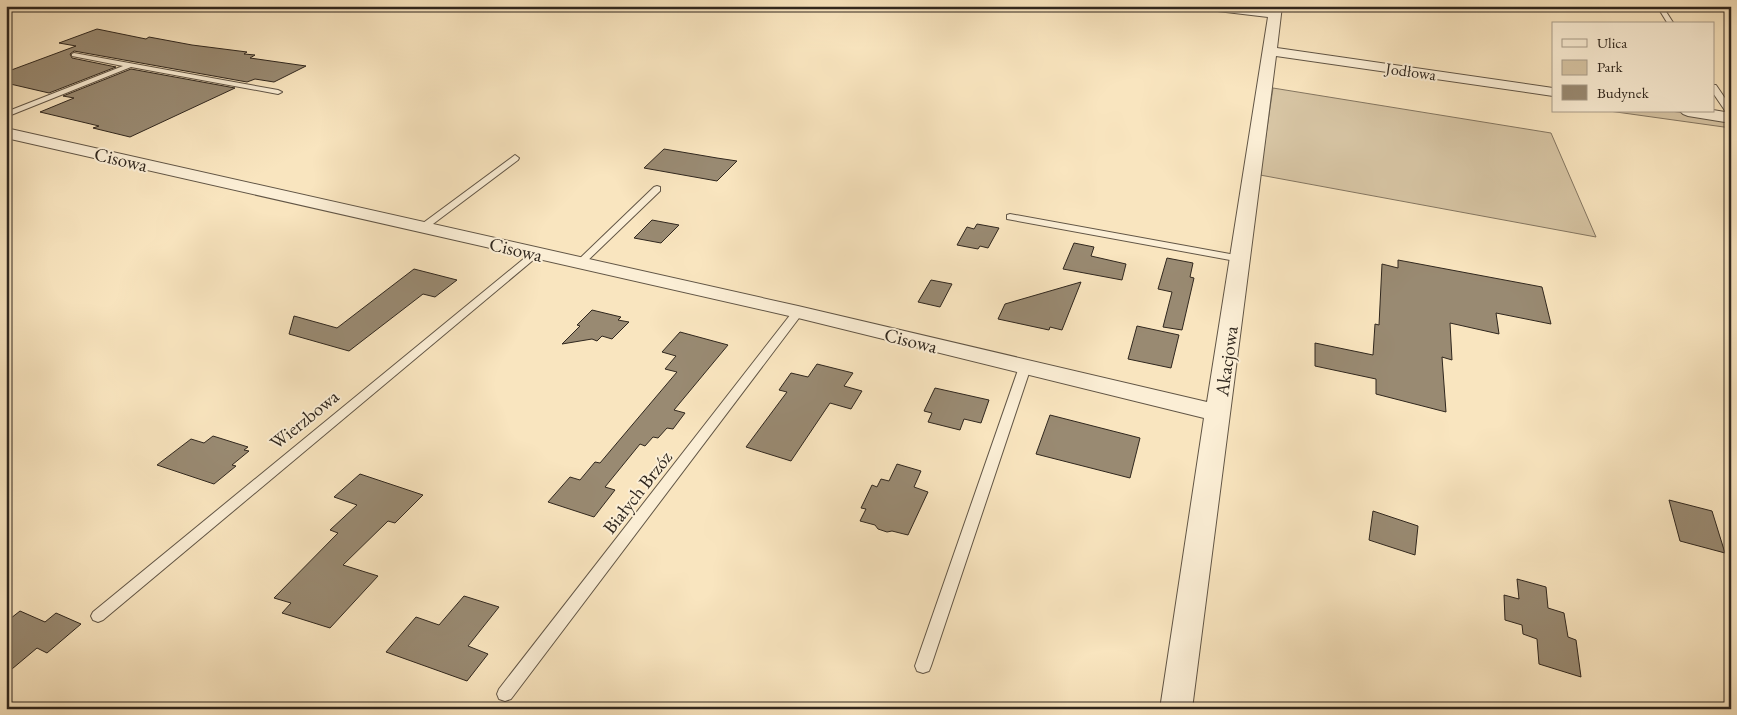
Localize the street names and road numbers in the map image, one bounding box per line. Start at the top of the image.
street label: Jodłowa [1382,57,1438,86]
street label: Cisowa [92,141,150,178]
street label: Cisowa [487,231,545,268]
street label: Cisowa [882,322,940,359]
street label: Akacjowa [1209,324,1244,399]
street label: Wierzbowa [265,384,344,455]
street label: Białych Brzóz [597,445,678,539]

